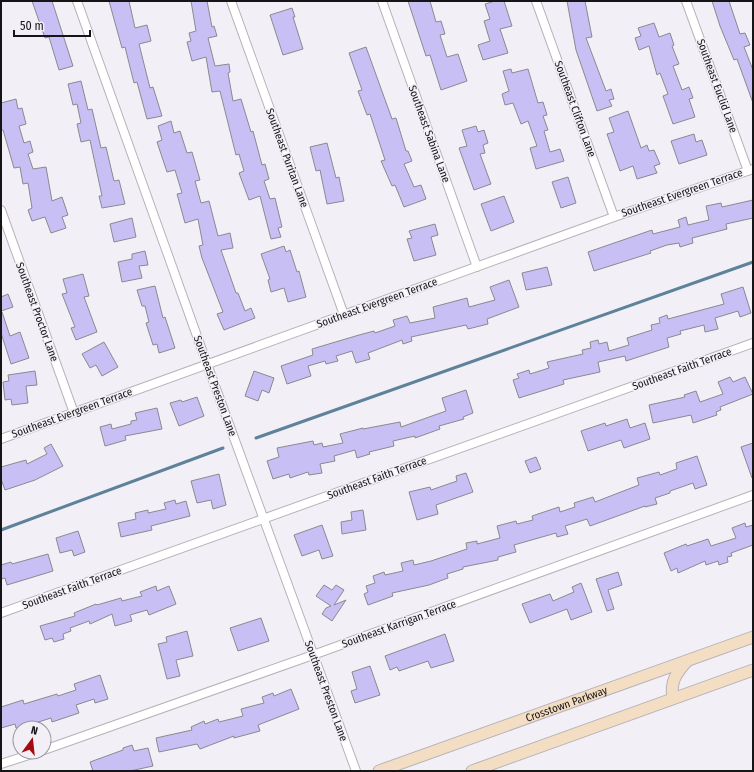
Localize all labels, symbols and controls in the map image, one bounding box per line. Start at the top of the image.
scale bar [14,12,90,38]
text: 50 m [20,19,44,33]
street label: Southeast Euclid Lane [694,37,740,135]
street label: Southeast Clifton Lane [552,59,598,159]
street label: Southeast Sabina Lane [405,84,453,184]
street label: Southeast Puritan Lane [263,107,311,209]
street label: Southeast Evergreen Terrace [620,166,744,220]
street label: Southeast Proctor Lane [13,261,61,363]
street label: Southeast Evergreen Terrace [315,275,439,331]
street label: Southeast Preston Lane [191,334,239,438]
street label: Southeast Faith Terrace [631,345,733,393]
street label: Southeast Evergreen Terrace [10,385,134,441]
street label: Southeast Faith Terrace [326,454,428,502]
street label: Southeast Faith Terrace [21,564,123,612]
street label: Southeast Karrigan Terrace [340,597,458,651]
street label: Southeast Preston Lane [302,639,350,743]
street label: Crosstown Parkway [524,683,609,724]
north arrow [12,720,52,760]
text: N [30,724,39,738]

